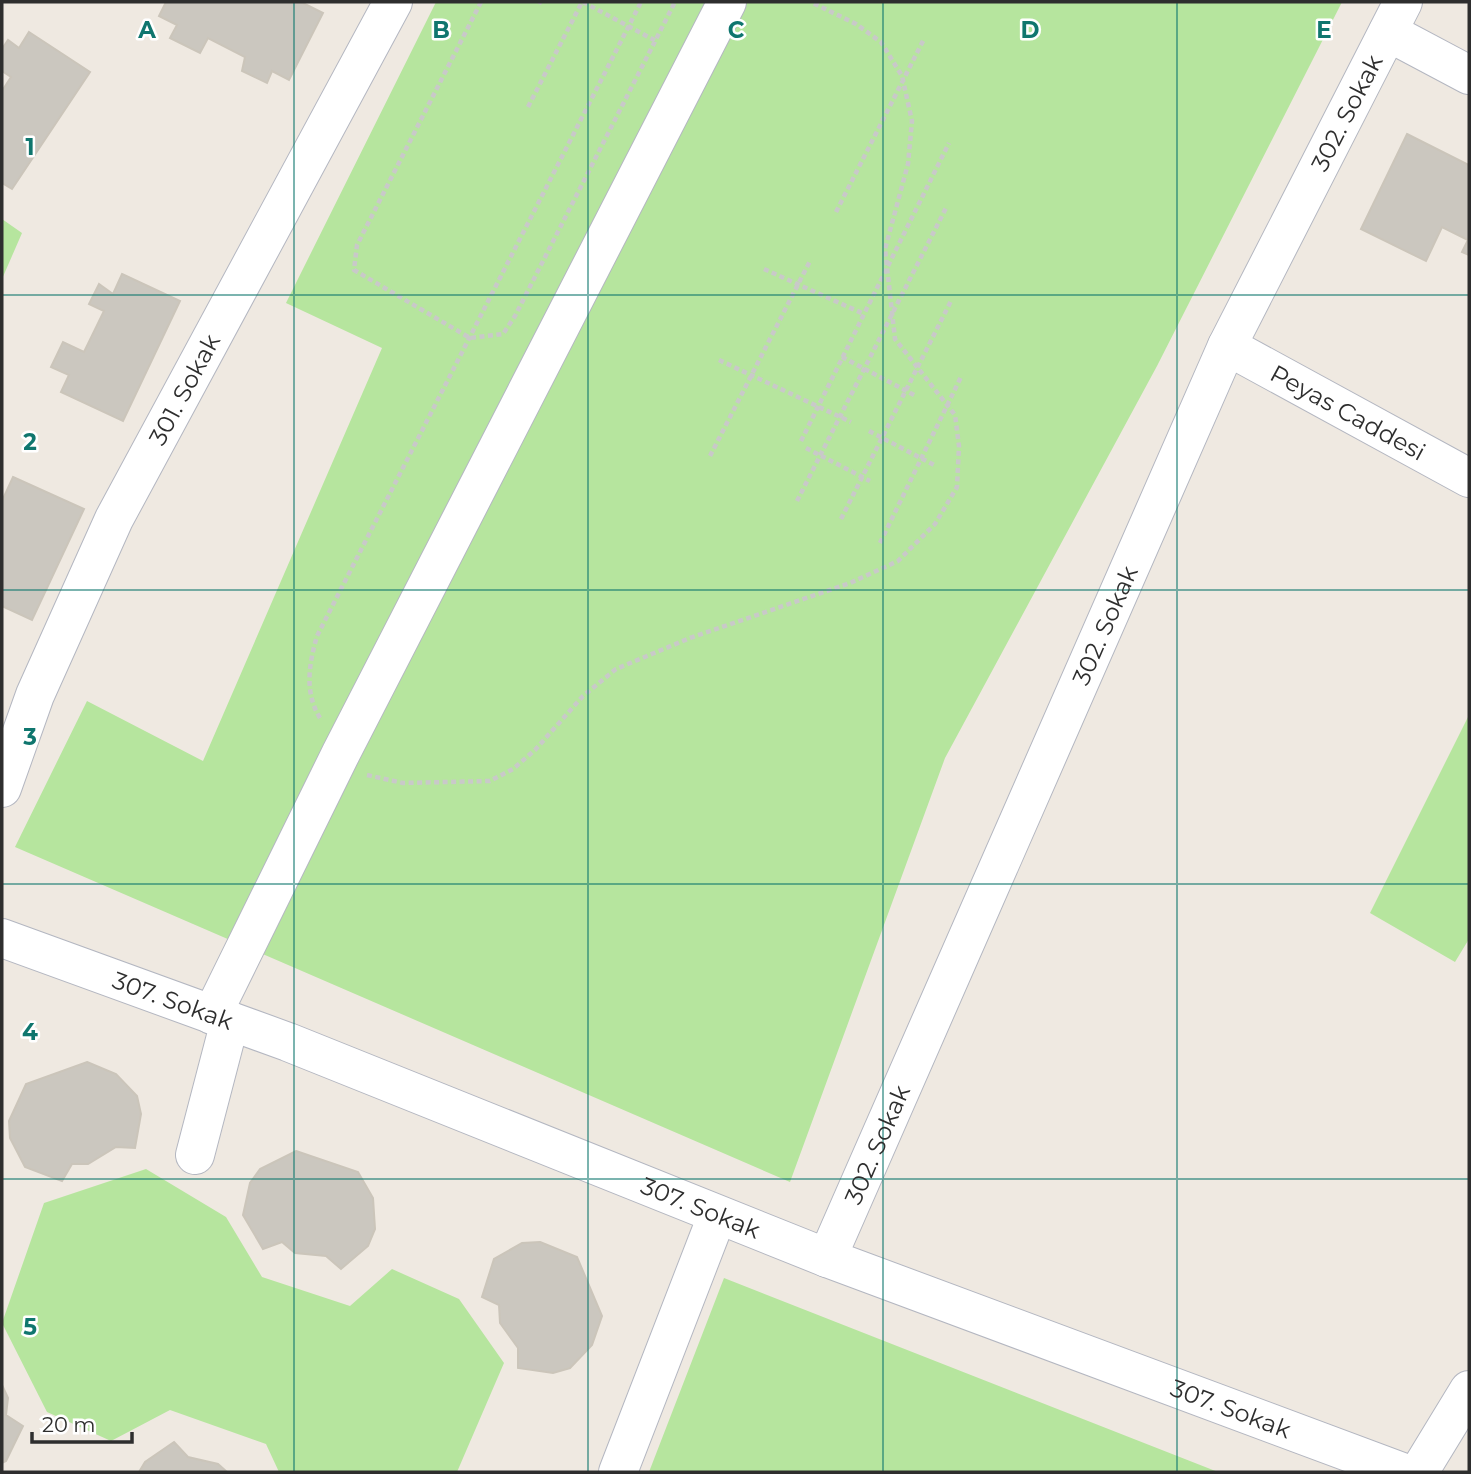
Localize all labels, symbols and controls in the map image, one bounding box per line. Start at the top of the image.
text: A [137,16,156,44]
text: B [432,16,450,44]
text: C [728,16,745,44]
text: D [1021,16,1040,44]
text: E [1316,16,1332,44]
street label: 302. Sokak [1305,49,1389,176]
text: 1 [25,133,35,161]
street label: 301. Sokak [142,328,226,450]
street label: Peyas Caddesi [1266,358,1431,466]
text: 2 [23,428,37,456]
street label: 302. Sokak [1066,561,1144,689]
text: 3 [22,723,37,751]
street label: 307. Sokak [109,965,238,1036]
text: 4 [22,1018,38,1046]
street label: 302. Sokak [838,1080,916,1209]
street label: 307. Sokak [637,1171,765,1245]
text: 5 [23,1313,37,1341]
street label: 307. Sokak [1167,1373,1296,1444]
scale bar [32,1400,131,1444]
text: 20 m [42,1412,96,1437]

